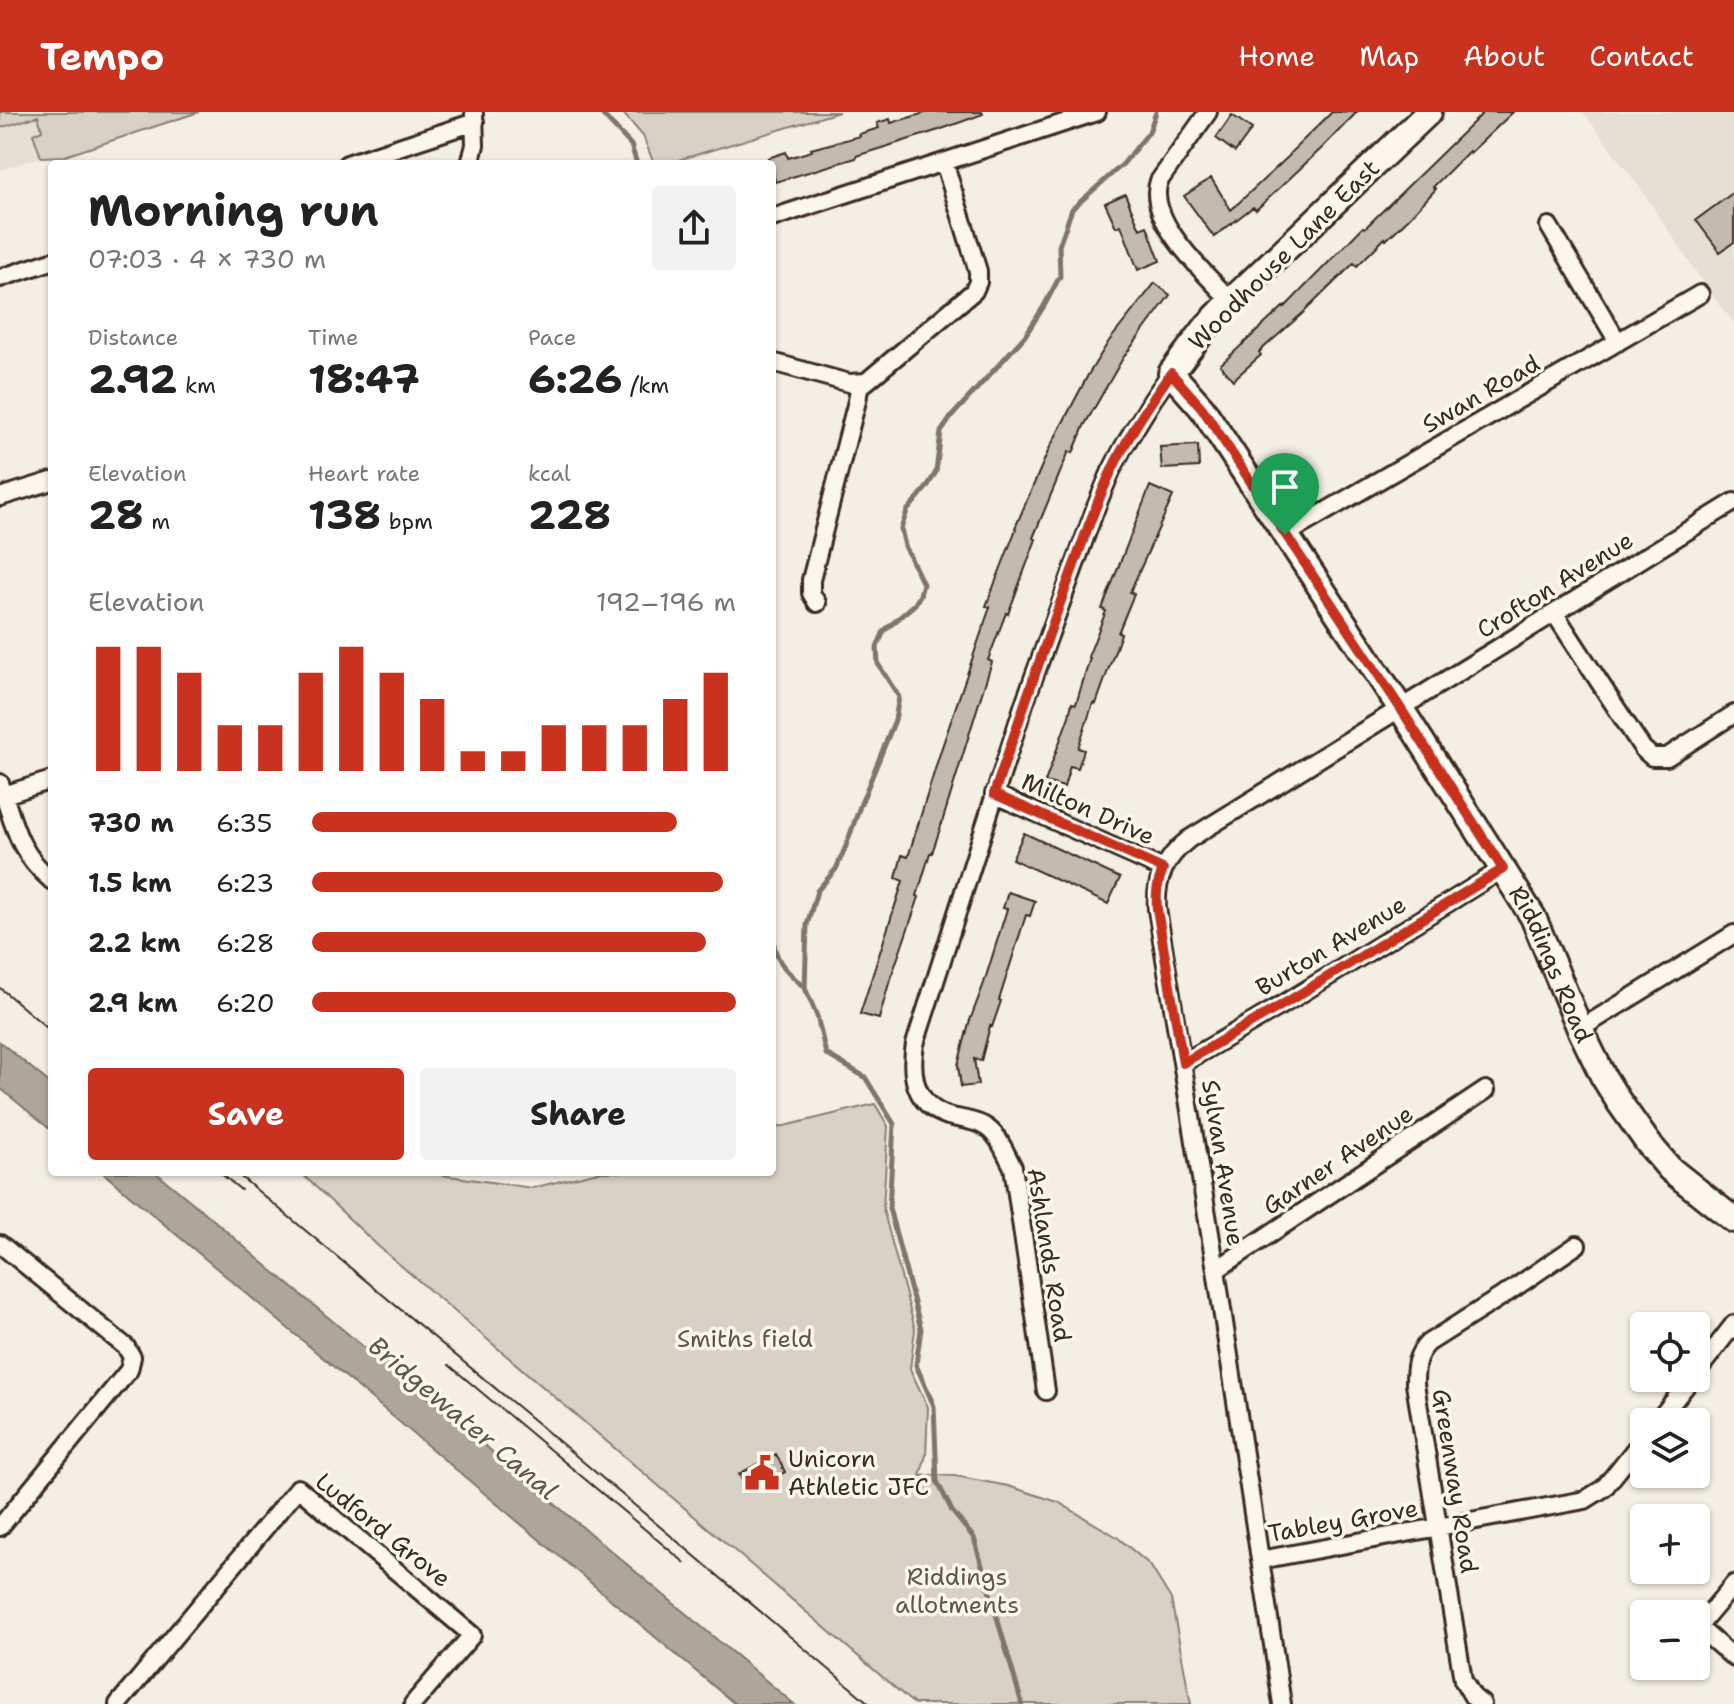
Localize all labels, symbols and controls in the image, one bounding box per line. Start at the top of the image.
text: Tempo [40,31,164,82]
text: Home [1238,37,1315,75]
text: Map [1359,37,1419,75]
text: About [1463,37,1545,75]
text: Contact [1589,37,1694,75]
street label: Woodhouse Lane East [1182,153,1386,357]
text: Morning run [88,181,379,240]
button: share [652,186,736,270]
text: 07:03 · 4 × 730 m [88,241,326,276]
text: Distance [88,323,178,352]
text: Time [308,323,358,352]
text: Pace [528,323,576,352]
street label: Swan Road [1416,347,1546,441]
text: 2.92 [88,352,177,406]
text: 18:47 [308,352,420,406]
text: 6:26 [528,352,622,406]
text: km [177,371,216,400]
text: /km [622,371,669,400]
pin [1251,453,1319,535]
text: Elevation [88,459,186,488]
text: Heart rate [308,459,420,488]
text: kcal [528,459,571,488]
icon: arrive [1263,465,1307,509]
text: 28 [88,488,144,542]
text: 138 [308,488,381,542]
text: 228 [528,488,611,542]
text: m [144,507,170,536]
text: bpm [381,507,433,536]
street label: Crofton Avenue [1471,524,1639,646]
text: Elevation [88,584,204,619]
text: 192–196 m [596,584,736,619]
street label: Milton Drive [1016,765,1160,853]
text: 730 m [88,805,174,840]
text: 6:35 [216,805,272,840]
text: 1.5 km [88,865,172,900]
text: 6:23 [216,865,274,900]
street label: Riddings Road [1501,880,1600,1048]
street label: Burton Avenue [1250,889,1412,1003]
text: 2.2 km [88,925,181,960]
text: 6:28 [216,925,275,960]
text: 2.9 km [88,985,178,1020]
text: 6:20 [216,985,275,1020]
button: Save [88,1068,404,1160]
button: Share [420,1068,736,1160]
street label: Sylvan Avenue [1194,1078,1252,1248]
street label: Garner Avenue [1256,1098,1420,1222]
street label: Ashlands Road [1019,1166,1079,1344]
map controls [1630,1312,1710,1680]
button: locate [1630,1312,1710,1392]
park label: Smiths field [677,1323,813,1355]
water label: Bridgewater Canal [361,1328,566,1507]
street label: Greenway Road [1425,1386,1485,1576]
button: layers [1630,1408,1710,1488]
place label: Unicorn Athletic JFC [788,1443,929,1503]
public building icon: Unicorn Athletic JFC [743,1454,781,1492]
street label: Ludford Grove [309,1465,457,1595]
street label: Tabley Grove [1265,1492,1421,1550]
button: + [1630,1504,1710,1584]
park label: Riddings allotments [895,1561,1019,1621]
button: − [1630,1600,1710,1680]

